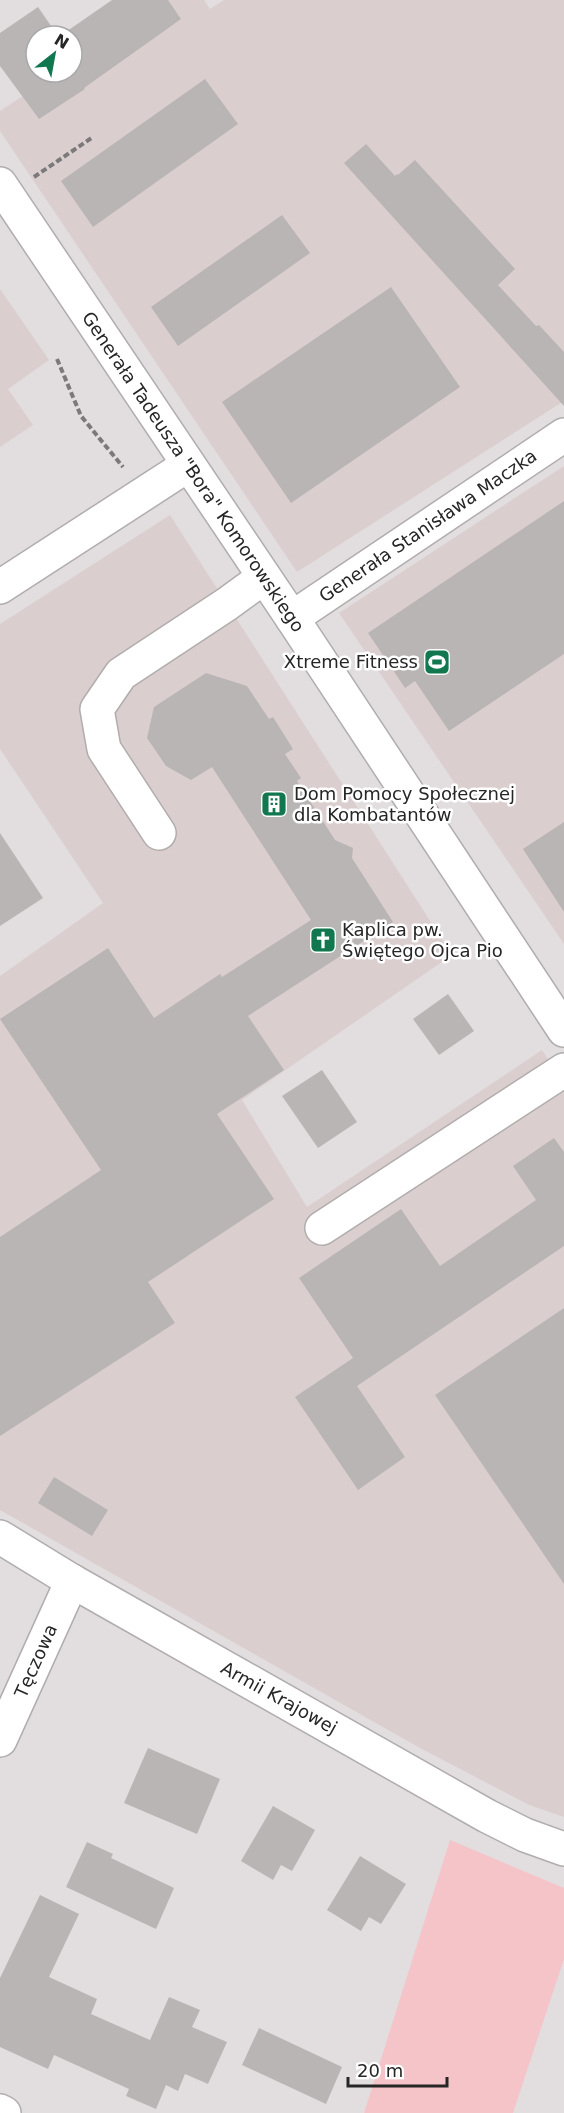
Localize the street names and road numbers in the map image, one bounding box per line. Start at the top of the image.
street label: Generała Tadeusza "Bora" Komorowskiego [78,308,309,636]
street label: Generała Stanisława Maczka [315,445,540,606]
street label: Tęczowa [10,1621,61,1702]
street label: Armii Krajowej [217,1657,341,1738]

